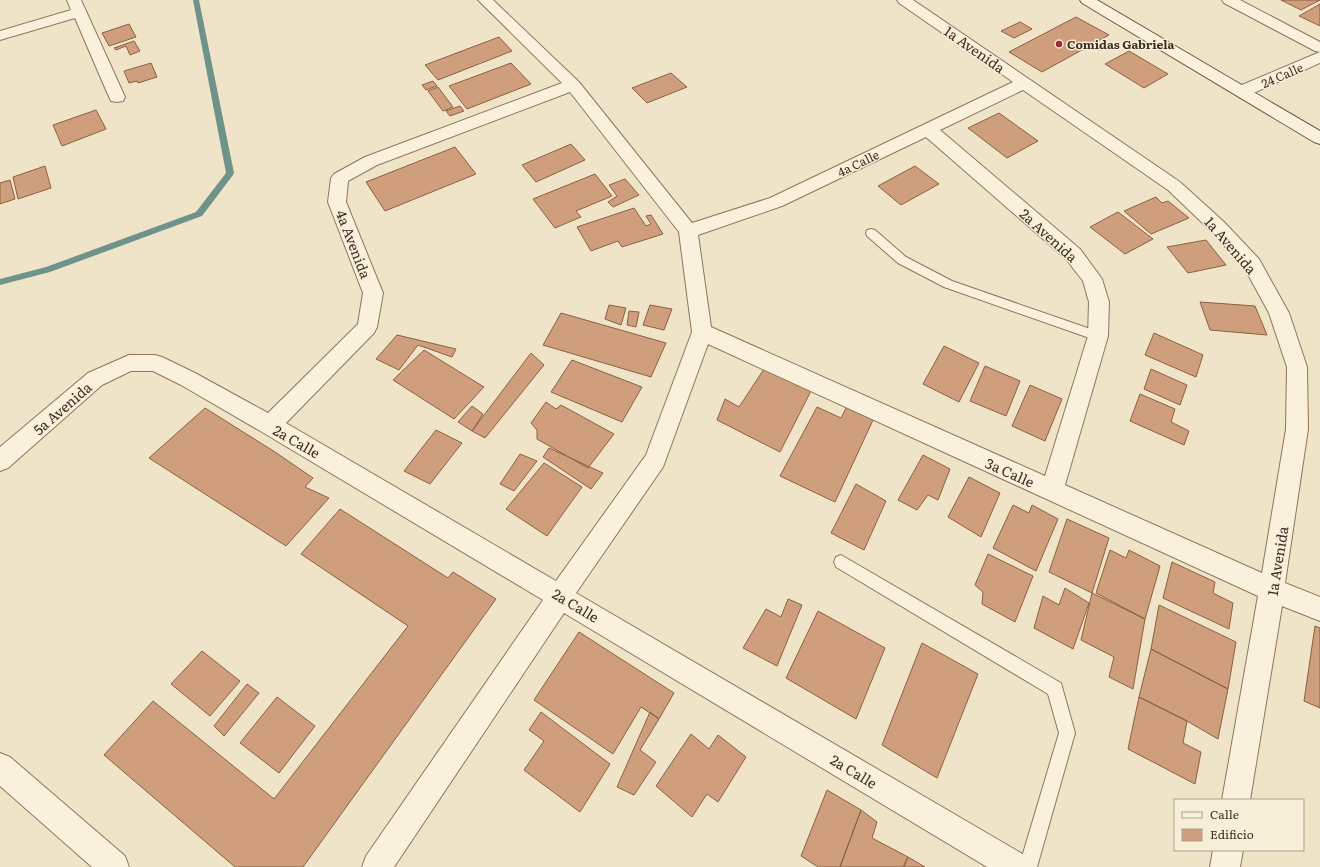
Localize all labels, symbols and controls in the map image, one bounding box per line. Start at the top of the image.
street label: 1a Avenida [941,21,1010,78]
place label: Comidas Gabriela [1067,35,1175,53]
marker: Comidas Gabriela [1054,39,1064,49]
street label: 24 Calle [1258,58,1306,92]
street label: 4a Calle [834,145,882,181]
street label: 2a Avenida [1016,204,1083,267]
street label: 4a Avenida [332,207,376,282]
street label: 1a Avenida [1200,212,1262,278]
street label: 5a Avenida [28,377,96,439]
street label: 2a Calle [270,420,324,462]
street label: 3a Calle [982,452,1038,492]
street label: 1a Avenida [1262,524,1292,597]
street label: 2a Calle [549,583,603,627]
street label: 2a Calle [827,749,881,793]
legend [1174,799,1304,851]
text: Calle [1210,805,1239,823]
text: Edificio [1210,825,1254,843]

